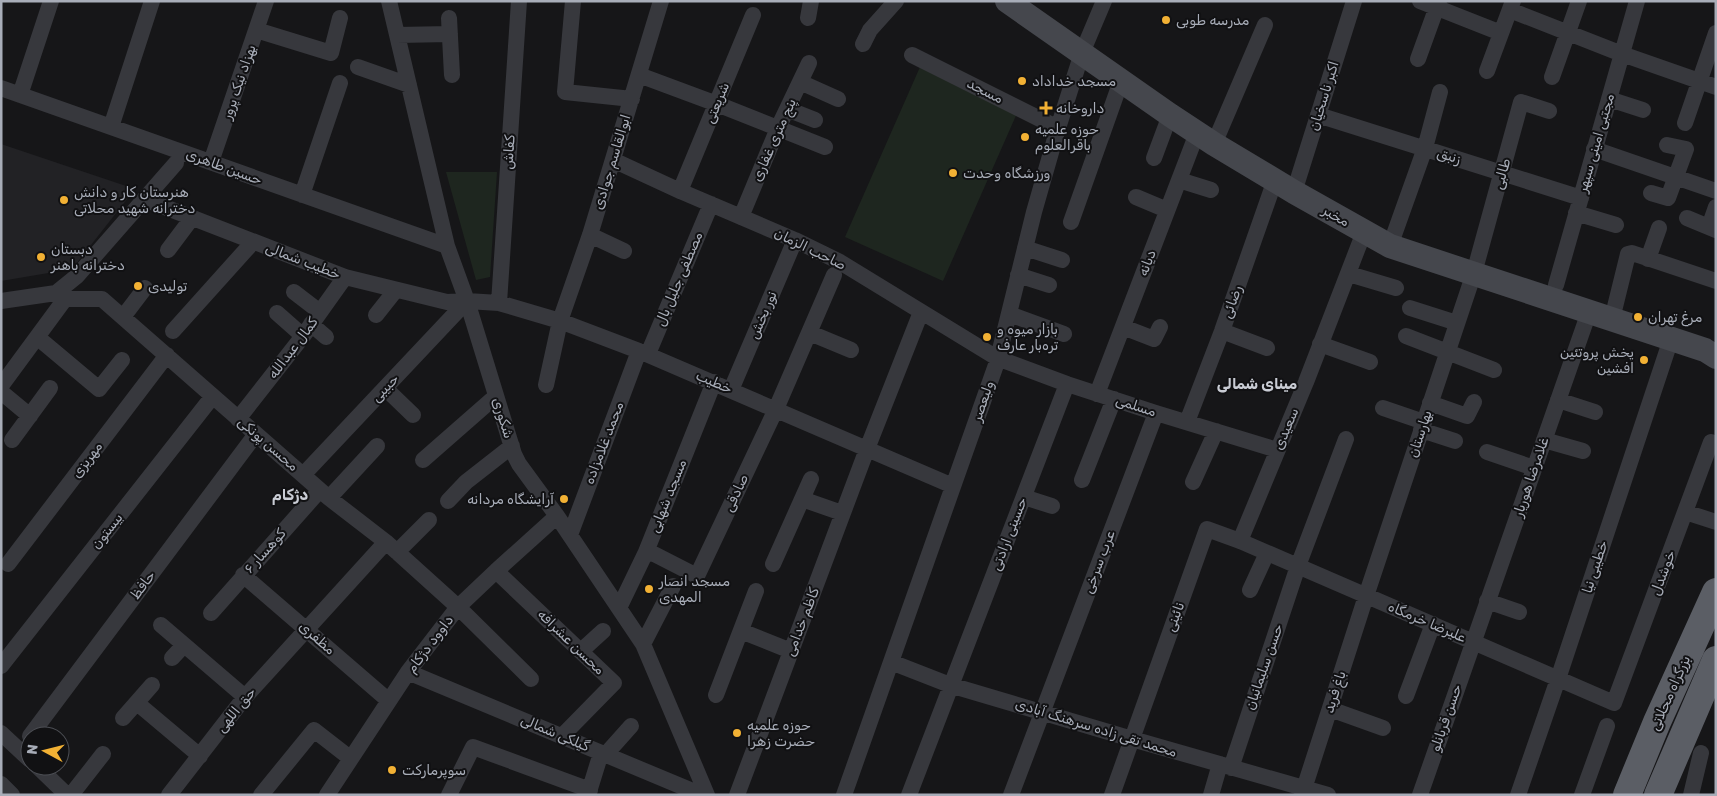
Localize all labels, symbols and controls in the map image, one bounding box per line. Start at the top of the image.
place label: مدرسه طوبی [1176,12,1249,29]
marker: مدرسه طوبی [1160,14,1172,26]
street label: بهزاد نیک پرور [218,42,261,123]
street label: اکبر ناسخیان [1305,59,1343,133]
place label: مسجد خداداد [1032,73,1116,90]
street label: مسجد [964,75,1006,107]
marker: مسجد خداداد [1016,75,1028,87]
street label: شریعتی [701,80,733,126]
street label: مجتبی امینی سپهر [1573,91,1619,196]
street label: پنج متری غفاری [748,96,802,185]
place label: داروخانه [1056,100,1104,117]
marker: داروخانه [1040,102,1052,114]
street label: ابوالقاسم جوادی [589,112,635,212]
place label: حوزه علمیه باقرالعلوم [1035,121,1099,155]
marker: حوزه علمیه باقرالعلوم [1019,131,1031,143]
street label: کفاش [499,133,519,170]
street label: زنبق [1435,144,1463,168]
street label: حسین طاهری [184,145,265,189]
street label: طالبی [1490,156,1514,192]
place label: ورزشگاه وحدت [963,165,1050,182]
marker: ورزشگاه وحدت [947,167,959,179]
place label: هنرستان کار و دانش دخترانه شهید محلاتی [74,184,196,217]
marker: هنرستان کار و دانش دخترانه شهید محلاتی [58,194,70,206]
street label: مخبر [1319,201,1353,231]
street label: صاحب الزمان [771,224,849,274]
street label: مصطفی جلیل بال [651,229,707,329]
street label: خطیب شمالی [263,239,343,283]
place label: دبستان دخترانه باهنر [50,241,125,274]
street label: دیانه [1134,247,1160,279]
marker: دبستان دخترانه باهنر [35,251,47,263]
place label: تولیدی [148,278,188,295]
marker: تولیدی [132,280,144,292]
street label: رضائی [1218,283,1246,321]
street label: نور بخش [745,288,781,342]
place label: مرغ تهران [1648,309,1702,327]
marker: مرغ تهران [1632,311,1644,323]
street label: کمال عبدالله [264,313,322,382]
place label: بازار میوه و تره‌بار عارف [997,321,1059,354]
marker: بازار میوه و تره‌بار عارف [981,331,993,343]
place label: پخش پروتئین افشین [1560,344,1634,377]
marker: پخش پروتئین افشین [1638,354,1650,366]
street label: خطیب [693,367,735,397]
street label: حبیبی [368,370,403,406]
district label: مینای شمالی [1217,375,1298,393]
street label: ولیعصر [968,378,998,424]
street label: مسلمی [1114,391,1159,421]
street label: شکوری [489,395,517,441]
street label: محمد غلامزاده [580,399,628,487]
street label: سعیدی [1270,405,1302,453]
street label: بهارستان [1404,408,1436,460]
street label: محسن پونکی [234,413,302,476]
street label: غلامرضا هوریار [1509,435,1553,520]
street label: مهریزی [68,438,106,481]
street label: مسجد شهابی [646,457,691,535]
street label: صادقی [720,471,752,515]
district label: دژکام [272,486,309,505]
place label: آرایشگاه مردانه [467,491,554,508]
marker: آرایشگاه مردانه [558,493,570,505]
street label: حسینی ارادتی [987,495,1031,573]
street label: بیستون [88,509,126,553]
street label: کوهسار ۶ [240,525,290,577]
street label: عرب سرخی [1079,528,1119,596]
street label: خطیبی نیا [1579,538,1612,595]
street label: خوشدل [1647,548,1679,598]
street label: حافظ [127,567,159,603]
place label: مسجد انصار المهدی [658,573,730,606]
marker: مسجد انصار المهدی [643,583,655,595]
street label: کاظم خدامی [781,585,823,659]
street label: علیرضا خرمگاه [1385,598,1469,646]
street label: نائینی [1162,600,1188,634]
street label: محسن عشرافه [534,606,608,678]
street label: داوود دژکام [403,612,458,677]
street label: مظفری [295,618,339,659]
street label: حسن سلیمانیان [1241,622,1287,712]
street label: بزرگراه محلاتی [1646,653,1694,733]
street label: باغ فرید [1320,669,1351,716]
street label: حسن قربانلو [1427,682,1466,754]
street label: حق اللهی [213,684,260,736]
street label: محمد تقی زاده سرهنگ آبادی [1013,695,1179,761]
street label: گيلکی شمالی [518,711,592,755]
place label: حوزه علمیه حضرت زهرا [747,717,815,750]
north arrow [20,726,70,776]
marker: حوزه علمیه حضرت زهرا [731,727,743,739]
text: N [24,743,42,756]
place label: سوپرمارکت [402,762,466,780]
marker: سوپرمارکت [386,764,398,776]

